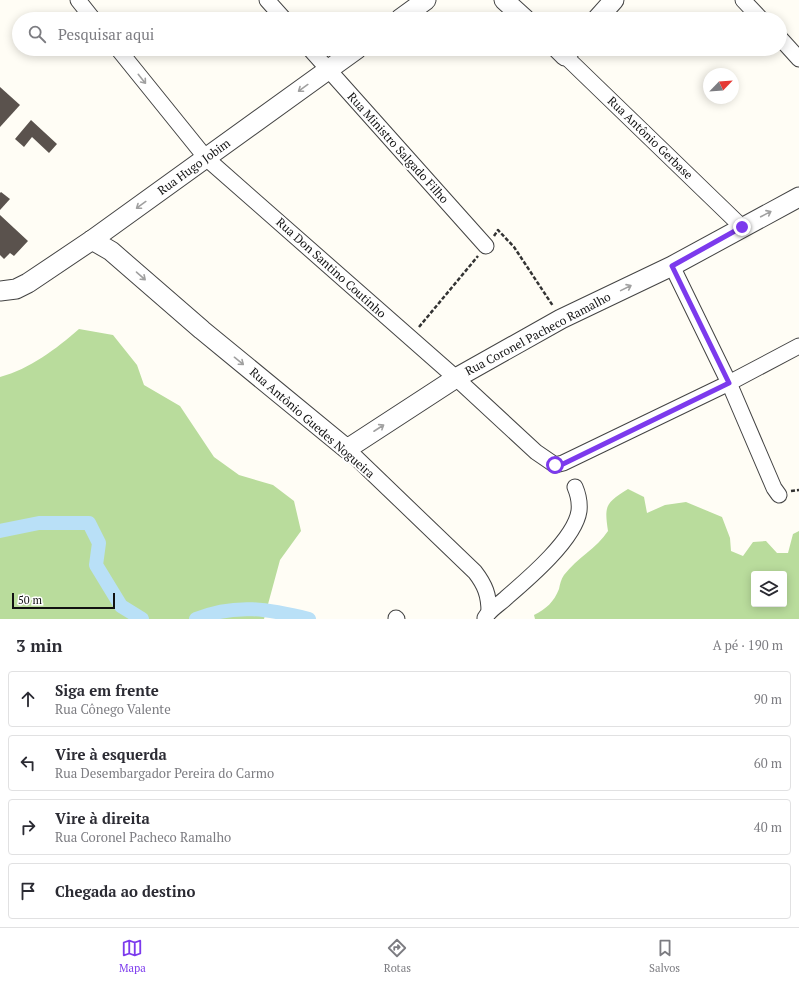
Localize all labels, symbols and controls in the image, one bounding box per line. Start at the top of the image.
search box [12,12,787,56]
icon: search [26,23,48,45]
text: Pesquisar aqui [58,24,154,44]
north arrow [703,68,739,104]
one-way arrow [138,74,147,85]
one-way arrow [298,84,309,92]
street label: Rua Ministro Salgado Filho [345,89,452,207]
street label: Rua Antônio Gerbase [605,93,696,182]
street label: Rua Hugo Jobim [154,135,234,198]
one-way arrow [136,201,147,209]
one-way arrow [760,210,772,218]
street label: Rua Don Santino Coutinho [273,214,390,321]
route end [733,218,751,236]
one-way arrow [135,272,146,281]
one-way arrow [620,284,632,291]
street label: Rua Coronel Pacheco Ramalho [462,289,613,378]
one-way arrow [234,356,245,365]
street label: Rua Antônio Guedes Nogueira [247,364,378,481]
one-way arrow [374,424,385,432]
route start [546,456,564,474]
map controls [751,571,787,607]
button: layers [751,571,787,607]
scale bar [12,591,115,610]
text: 50 m [18,593,42,607]
text: 3 min [16,634,63,657]
text: A pé · 190 m [713,636,783,654]
text: Siga em frente [55,680,159,700]
icon: ahead [17,688,39,710]
text: 90 m [754,690,782,708]
text: Rua Cônego Valente [55,700,171,718]
text: Vire à esquerda [55,744,167,764]
icon: left [17,752,39,774]
text: 60 m [754,754,782,772]
text: Rua Desembargador Pereira do Carmo [55,764,274,782]
text: Vire à direita [55,808,150,828]
icon: right [17,816,39,838]
text: 40 m [754,818,782,836]
text: Rua Coronel Pacheco Ramalho [55,828,231,846]
icon: arrive [17,880,39,902]
text: Chegada ao destino [55,881,195,901]
tab: Mapa [119,937,146,975]
tab: Rotas [384,937,411,975]
tab: Salvos [649,937,680,975]

